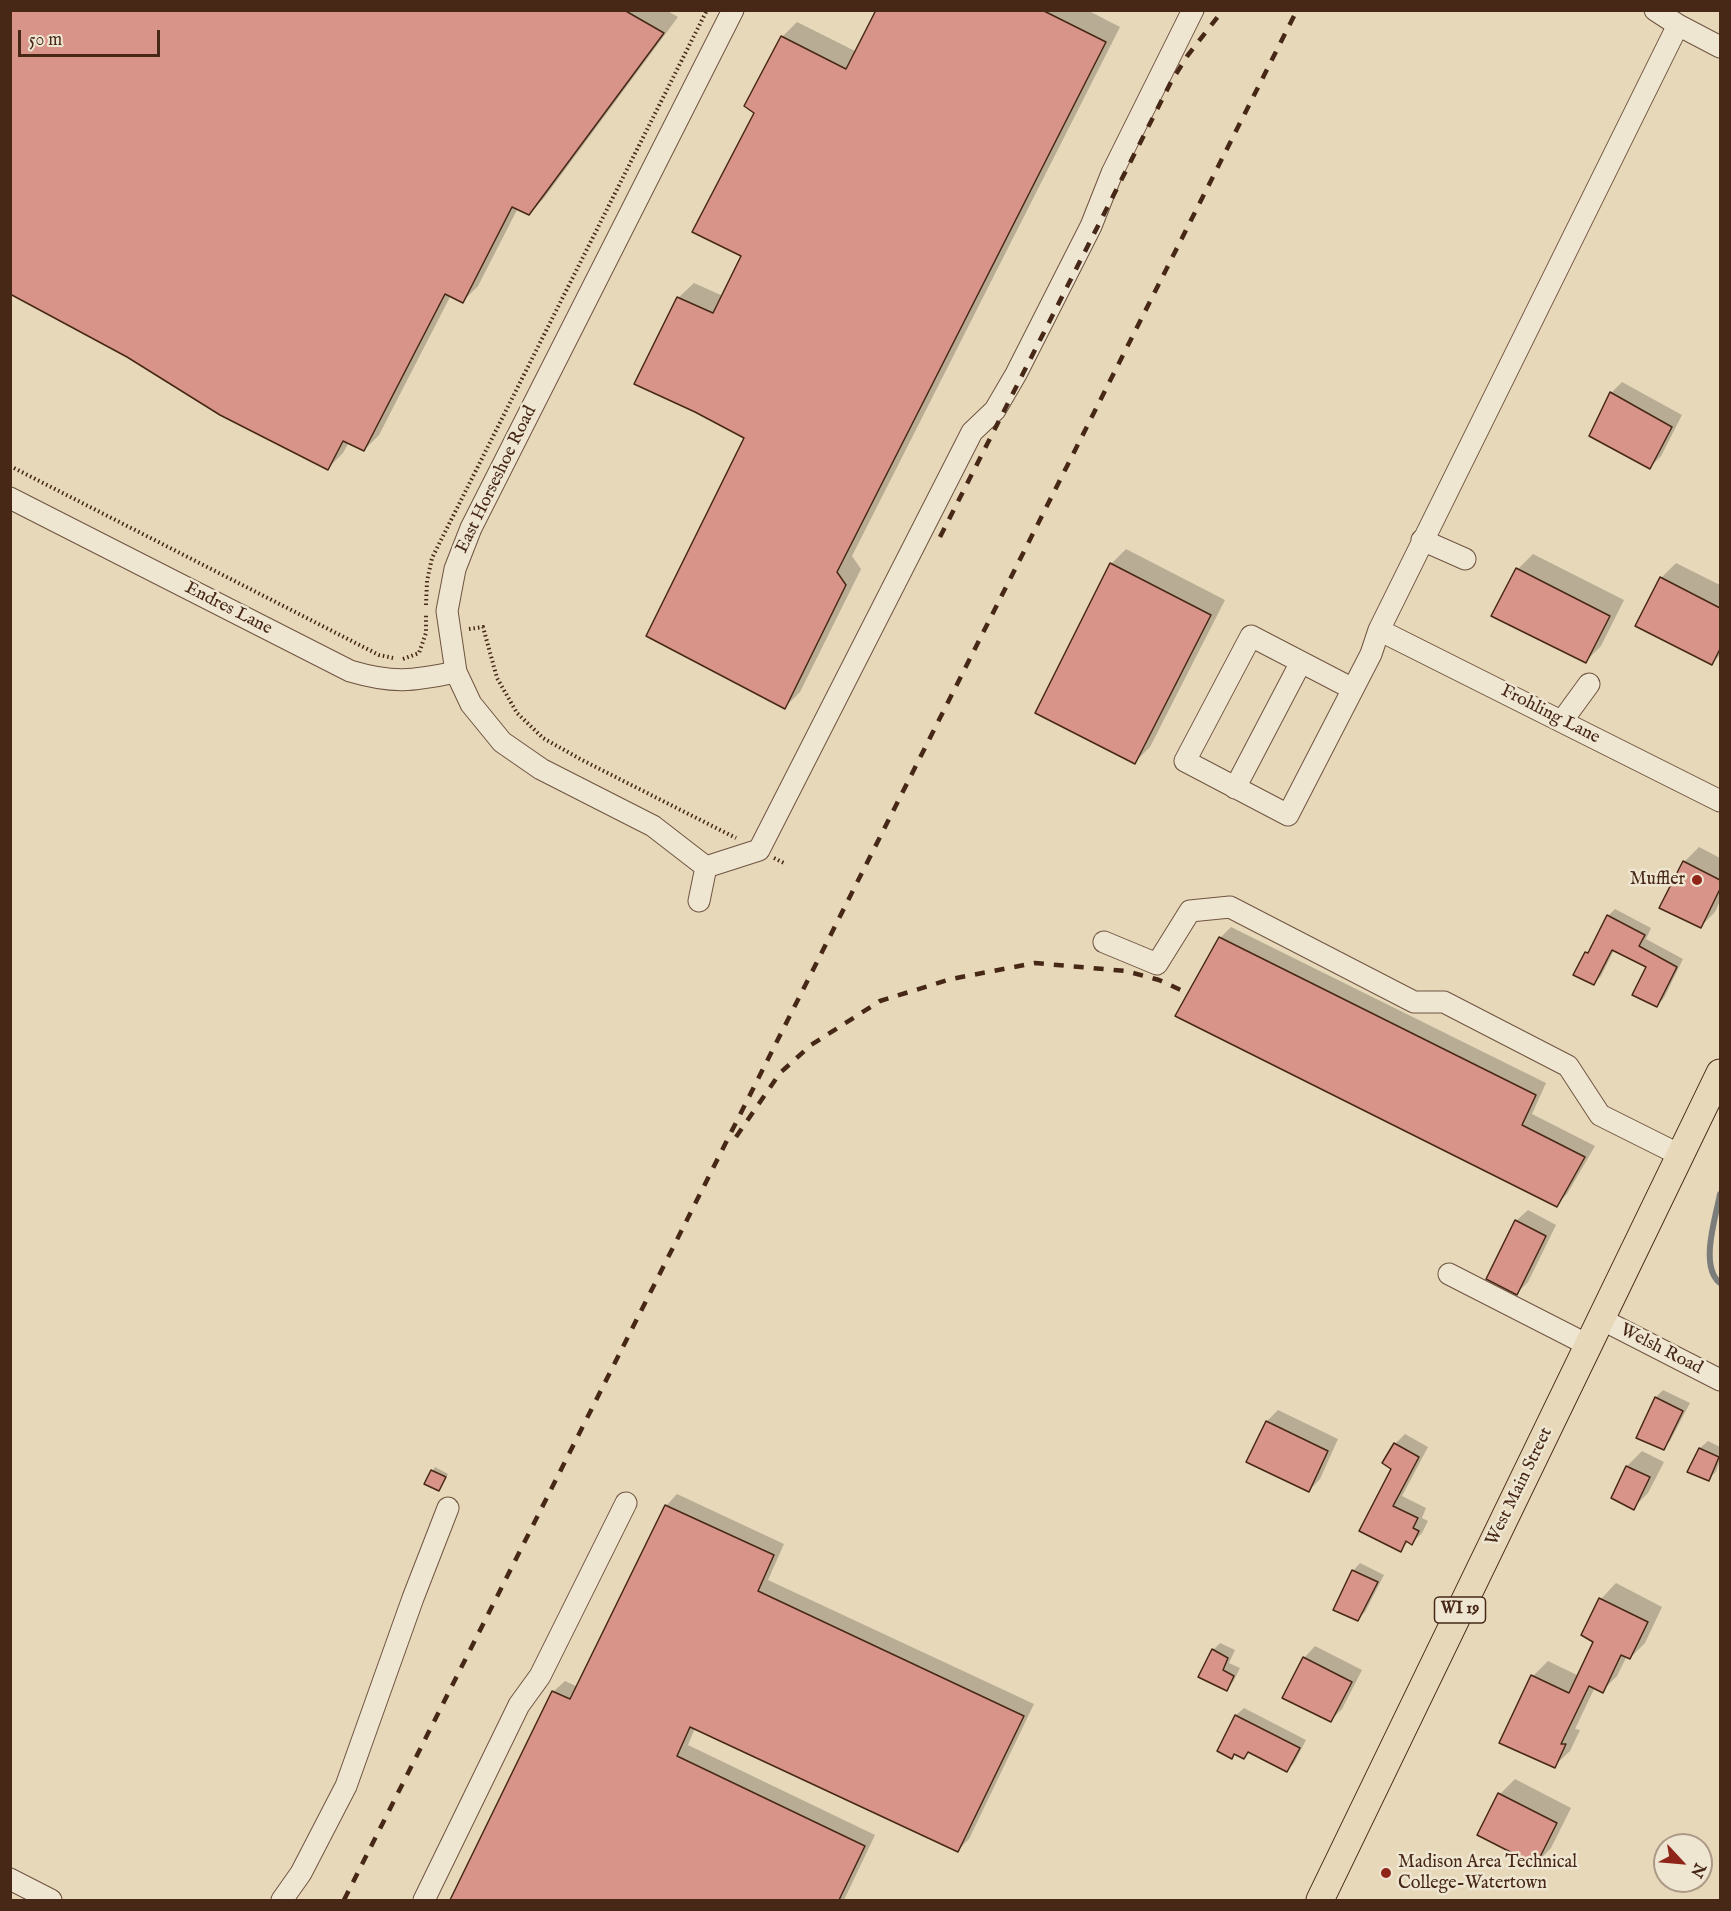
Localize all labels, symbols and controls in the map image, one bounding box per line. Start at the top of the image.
scale bar [21,18,164,56]
text: 50 m [29,29,62,52]
street label: East Horseshoe Road [452,403,542,557]
street label: Endres Lane [181,578,275,640]
street label: Frohling Lane [1497,681,1603,749]
place label: Muffler [1630,869,1685,891]
marker: Muffler [1690,873,1704,887]
street label: Welsh Road [1616,1320,1706,1380]
street label: West Main Street [1482,1424,1558,1550]
road number: WI 19 [1434,1597,1486,1623]
north arrow [1653,1833,1713,1893]
place label: Madison Area Technical College-Watertown [1398,1852,1577,1894]
text: N [1685,1859,1709,1881]
marker: Madison Area Technical College-Watertown [1379,1866,1393,1880]

